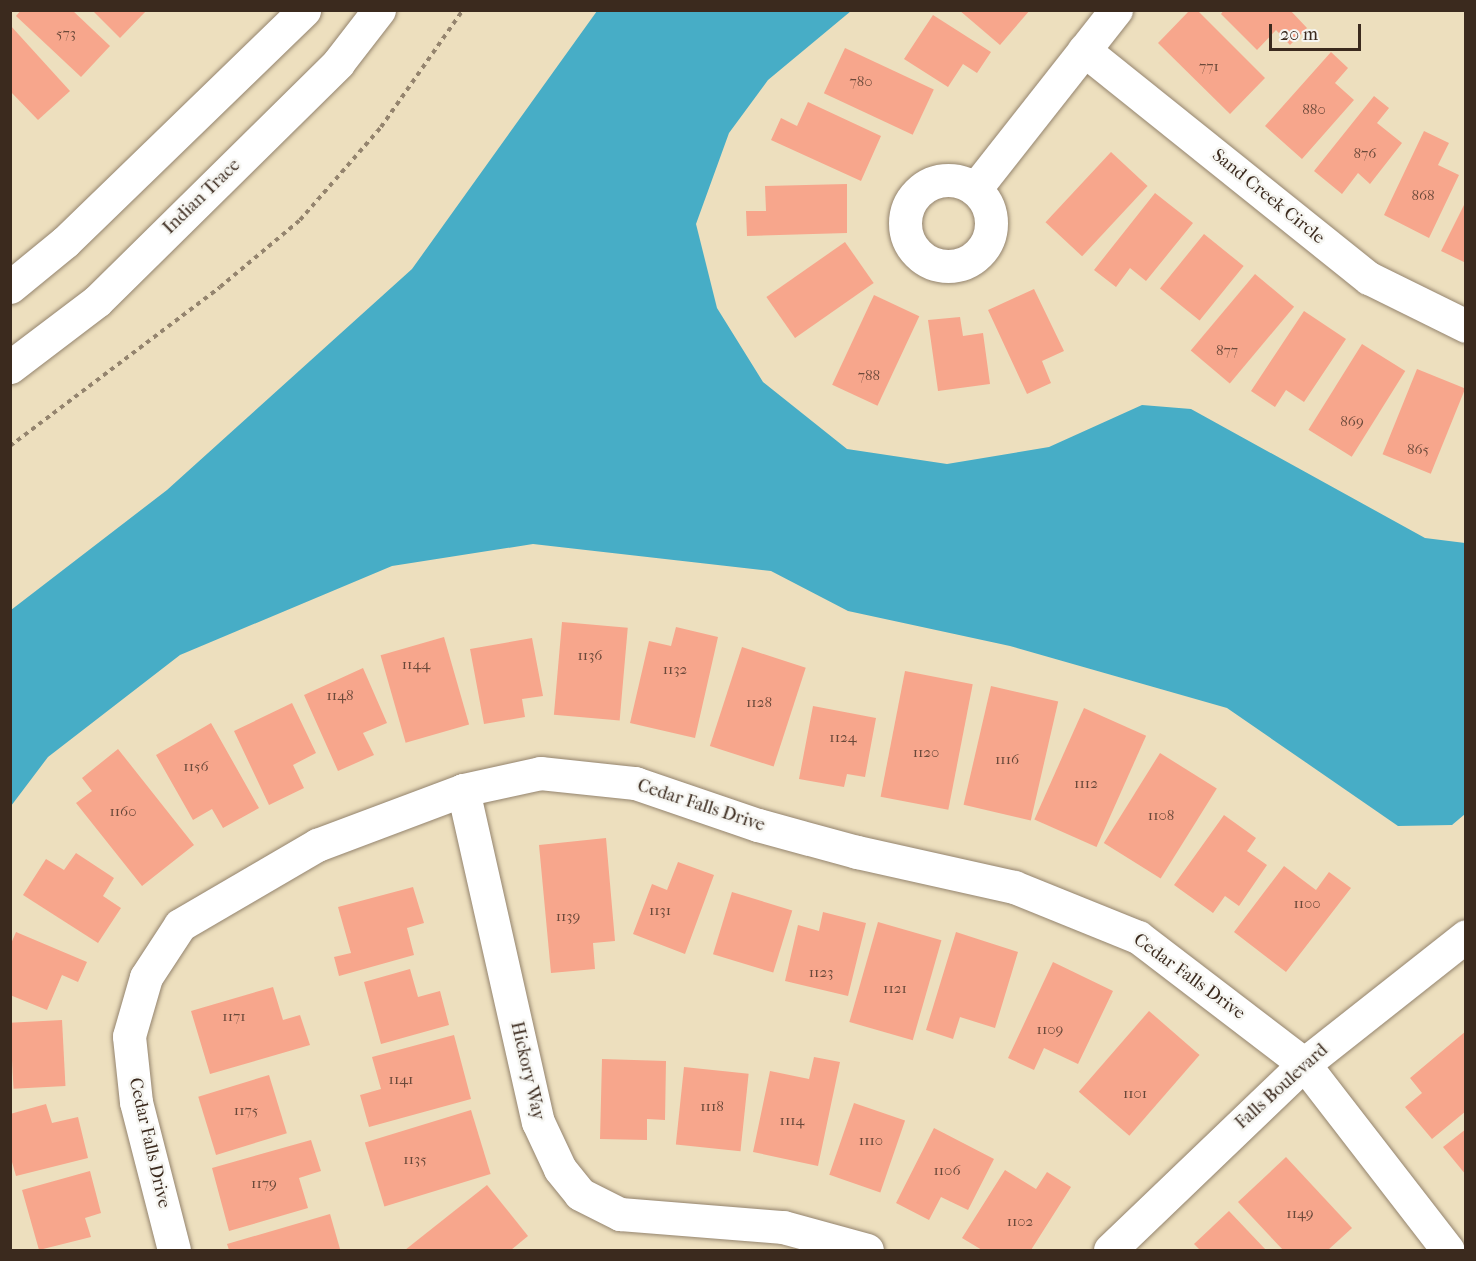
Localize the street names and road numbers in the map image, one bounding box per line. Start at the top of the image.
street label: Sand Creek Circle [1207,145,1329,249]
street label: Indian Trace [159,155,245,239]
street label: Cedar Falls Drive [634,775,768,837]
street label: Cedar Falls Drive [1129,929,1249,1025]
street label: Hickory Way [505,1020,549,1122]
street label: Falls Boulevard [1231,1040,1333,1134]
street label: Cedar Falls Drive [124,1076,174,1210]

